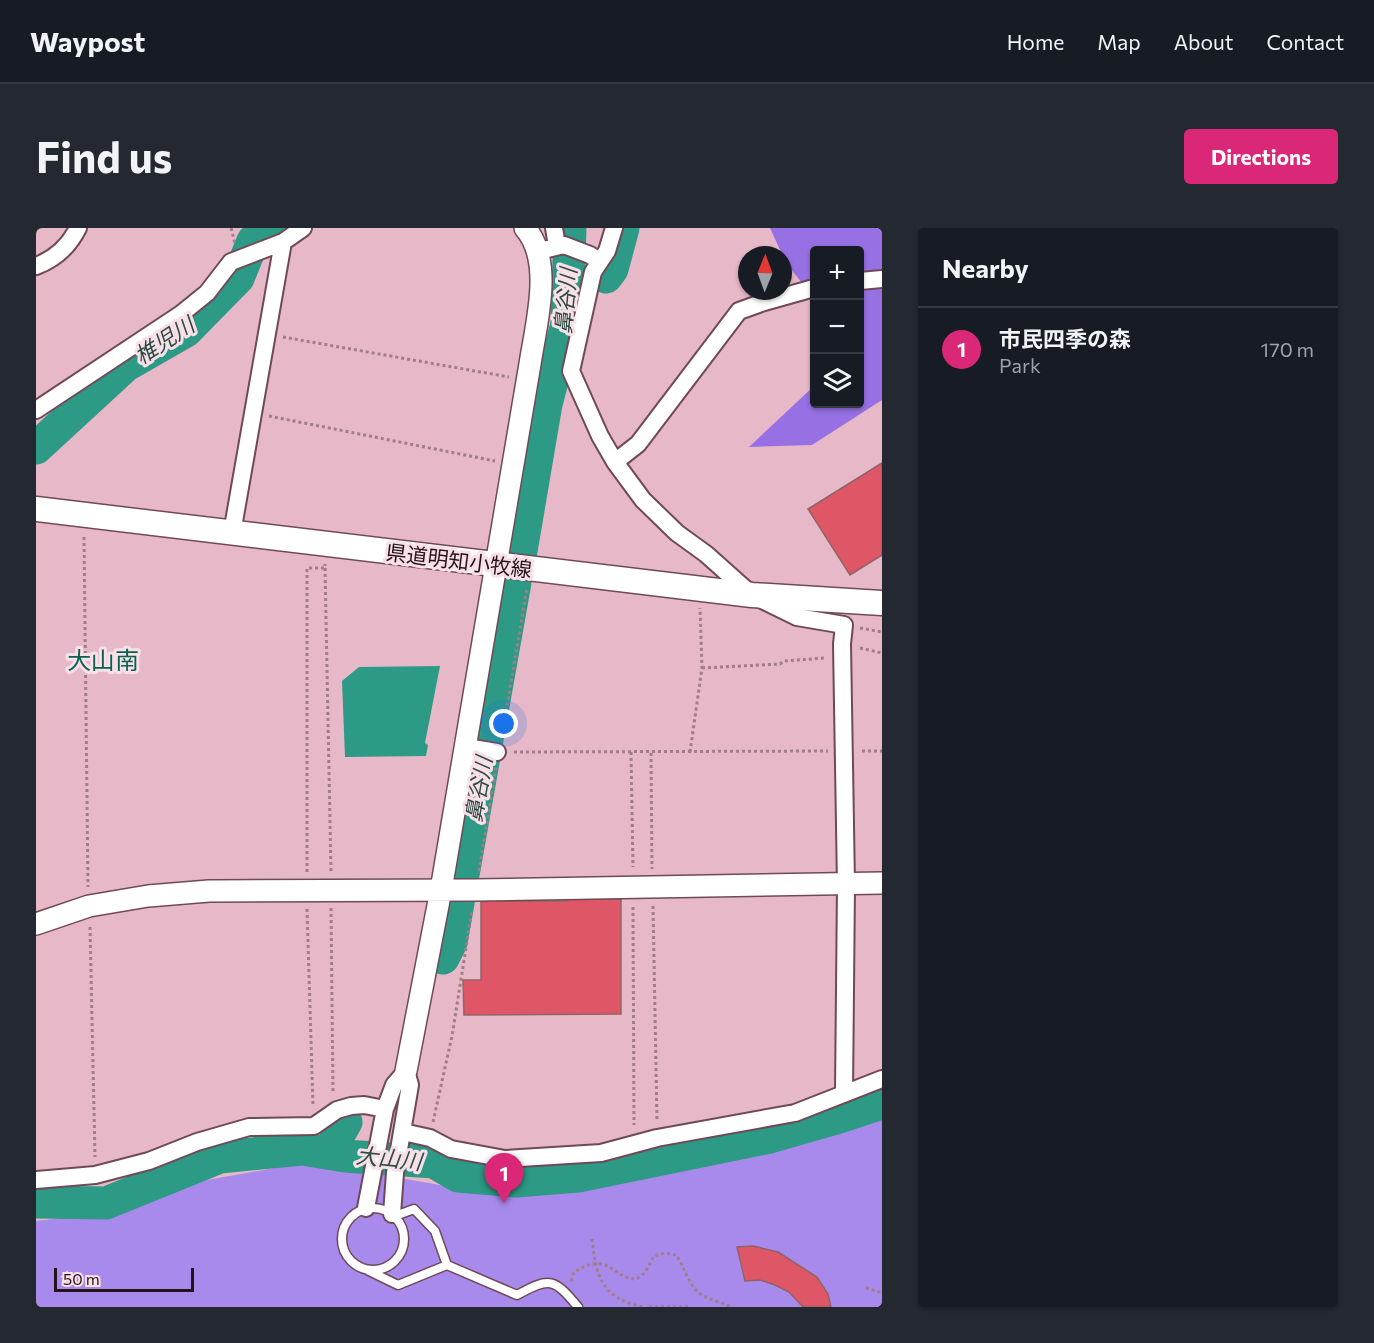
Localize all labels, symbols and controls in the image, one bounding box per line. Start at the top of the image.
text: Waypost [30,24,145,58]
text: Home [1007,29,1064,54]
text: Map [1097,29,1141,54]
text: About [1174,29,1233,54]
text: Contact [1266,29,1344,54]
button: Directions [1184,129,1338,184]
text: Find us [36,130,172,182]
north arrow [738,246,792,300]
map controls [810,246,864,408]
button: + [810,246,864,300]
text: Nearby [942,252,1029,283]
water label: 鼻谷川 [549,265,581,335]
button: − [810,300,864,354]
water label: 椎児川 [129,310,201,369]
text: 市民四季の森 [999,325,1131,352]
text: 1 [957,337,966,361]
text: 170 m [1261,337,1314,361]
text: Park [999,353,1041,377]
button: layers [810,354,864,408]
street label: 県道明知小牧線 [385,539,533,581]
district label: 大山南 [67,645,139,674]
your location [489,709,518,738]
water label: 鼻谷川 [459,752,497,824]
water label: 大山川 [355,1141,425,1175]
pin: 1 [484,1154,524,1203]
scale bar [54,1265,194,1292]
text: 50 m [63,1269,100,1288]

